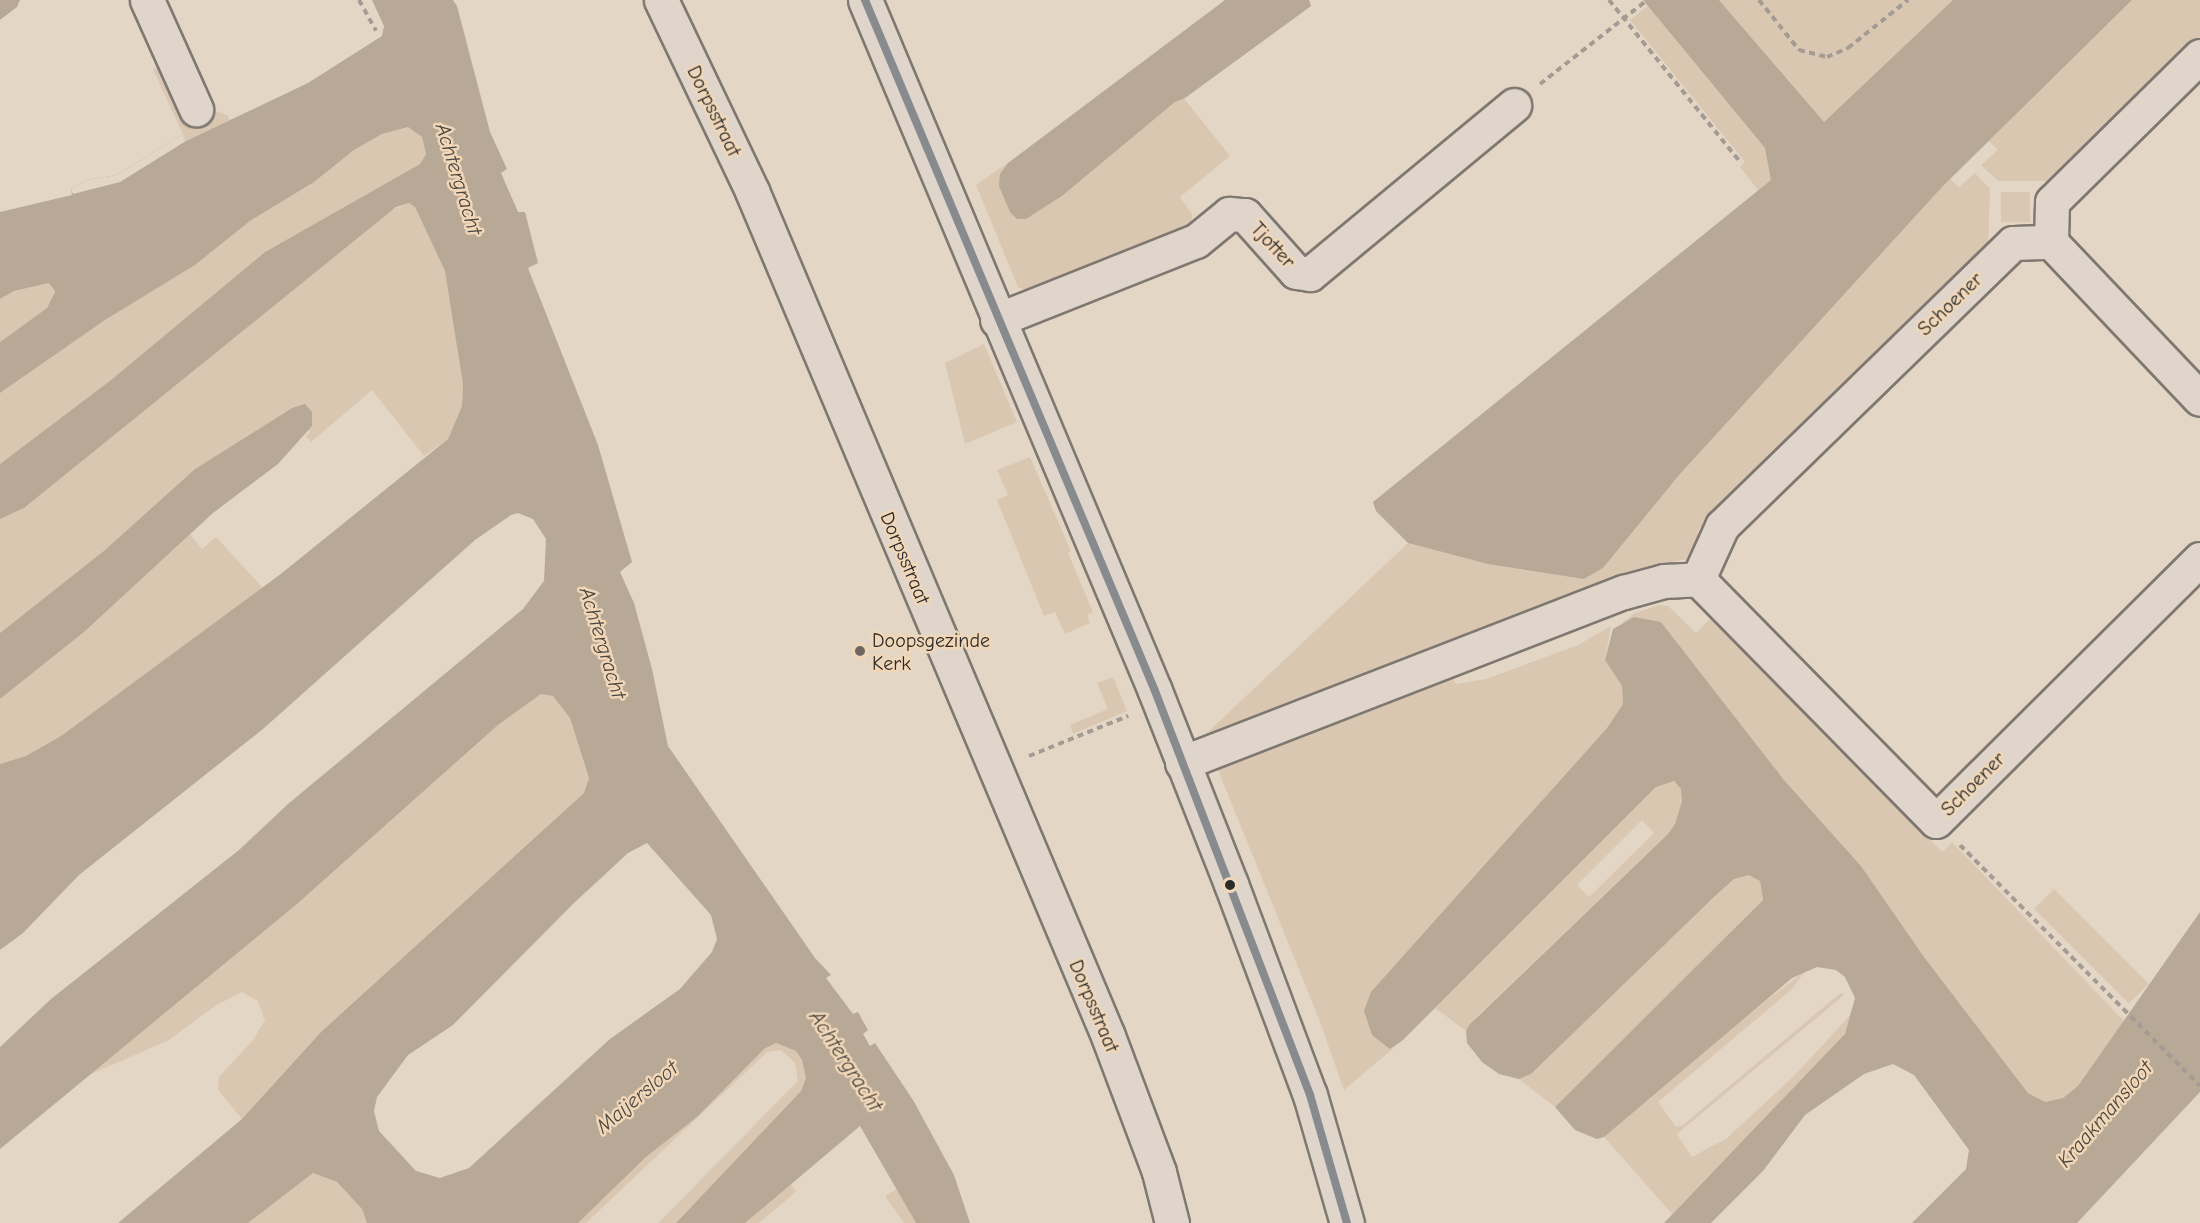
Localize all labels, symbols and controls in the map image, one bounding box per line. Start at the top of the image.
street label: Dorpsstraat [682,62,746,160]
water label: Achtergracht [430,120,488,238]
street label: Tjotter [1246,217,1300,273]
street label: Schoener [1913,267,1987,341]
street label: Dorpsstraat [875,508,935,608]
water label: Achtergracht [574,584,632,702]
place label: Doopsgezinde Kerk [872,628,990,675]
marker: Doopsgezinde Kerk [853,644,867,658]
street label: Schoener [1936,747,2010,821]
unlabelled marker [1224,879,1236,891]
street label: Dorpsstraat [1064,956,1124,1056]
water label: Achtergracht [804,1006,888,1116]
water label: Maijersloot [591,1055,683,1139]
water label: Kraakmansloot [2052,1055,2158,1173]

